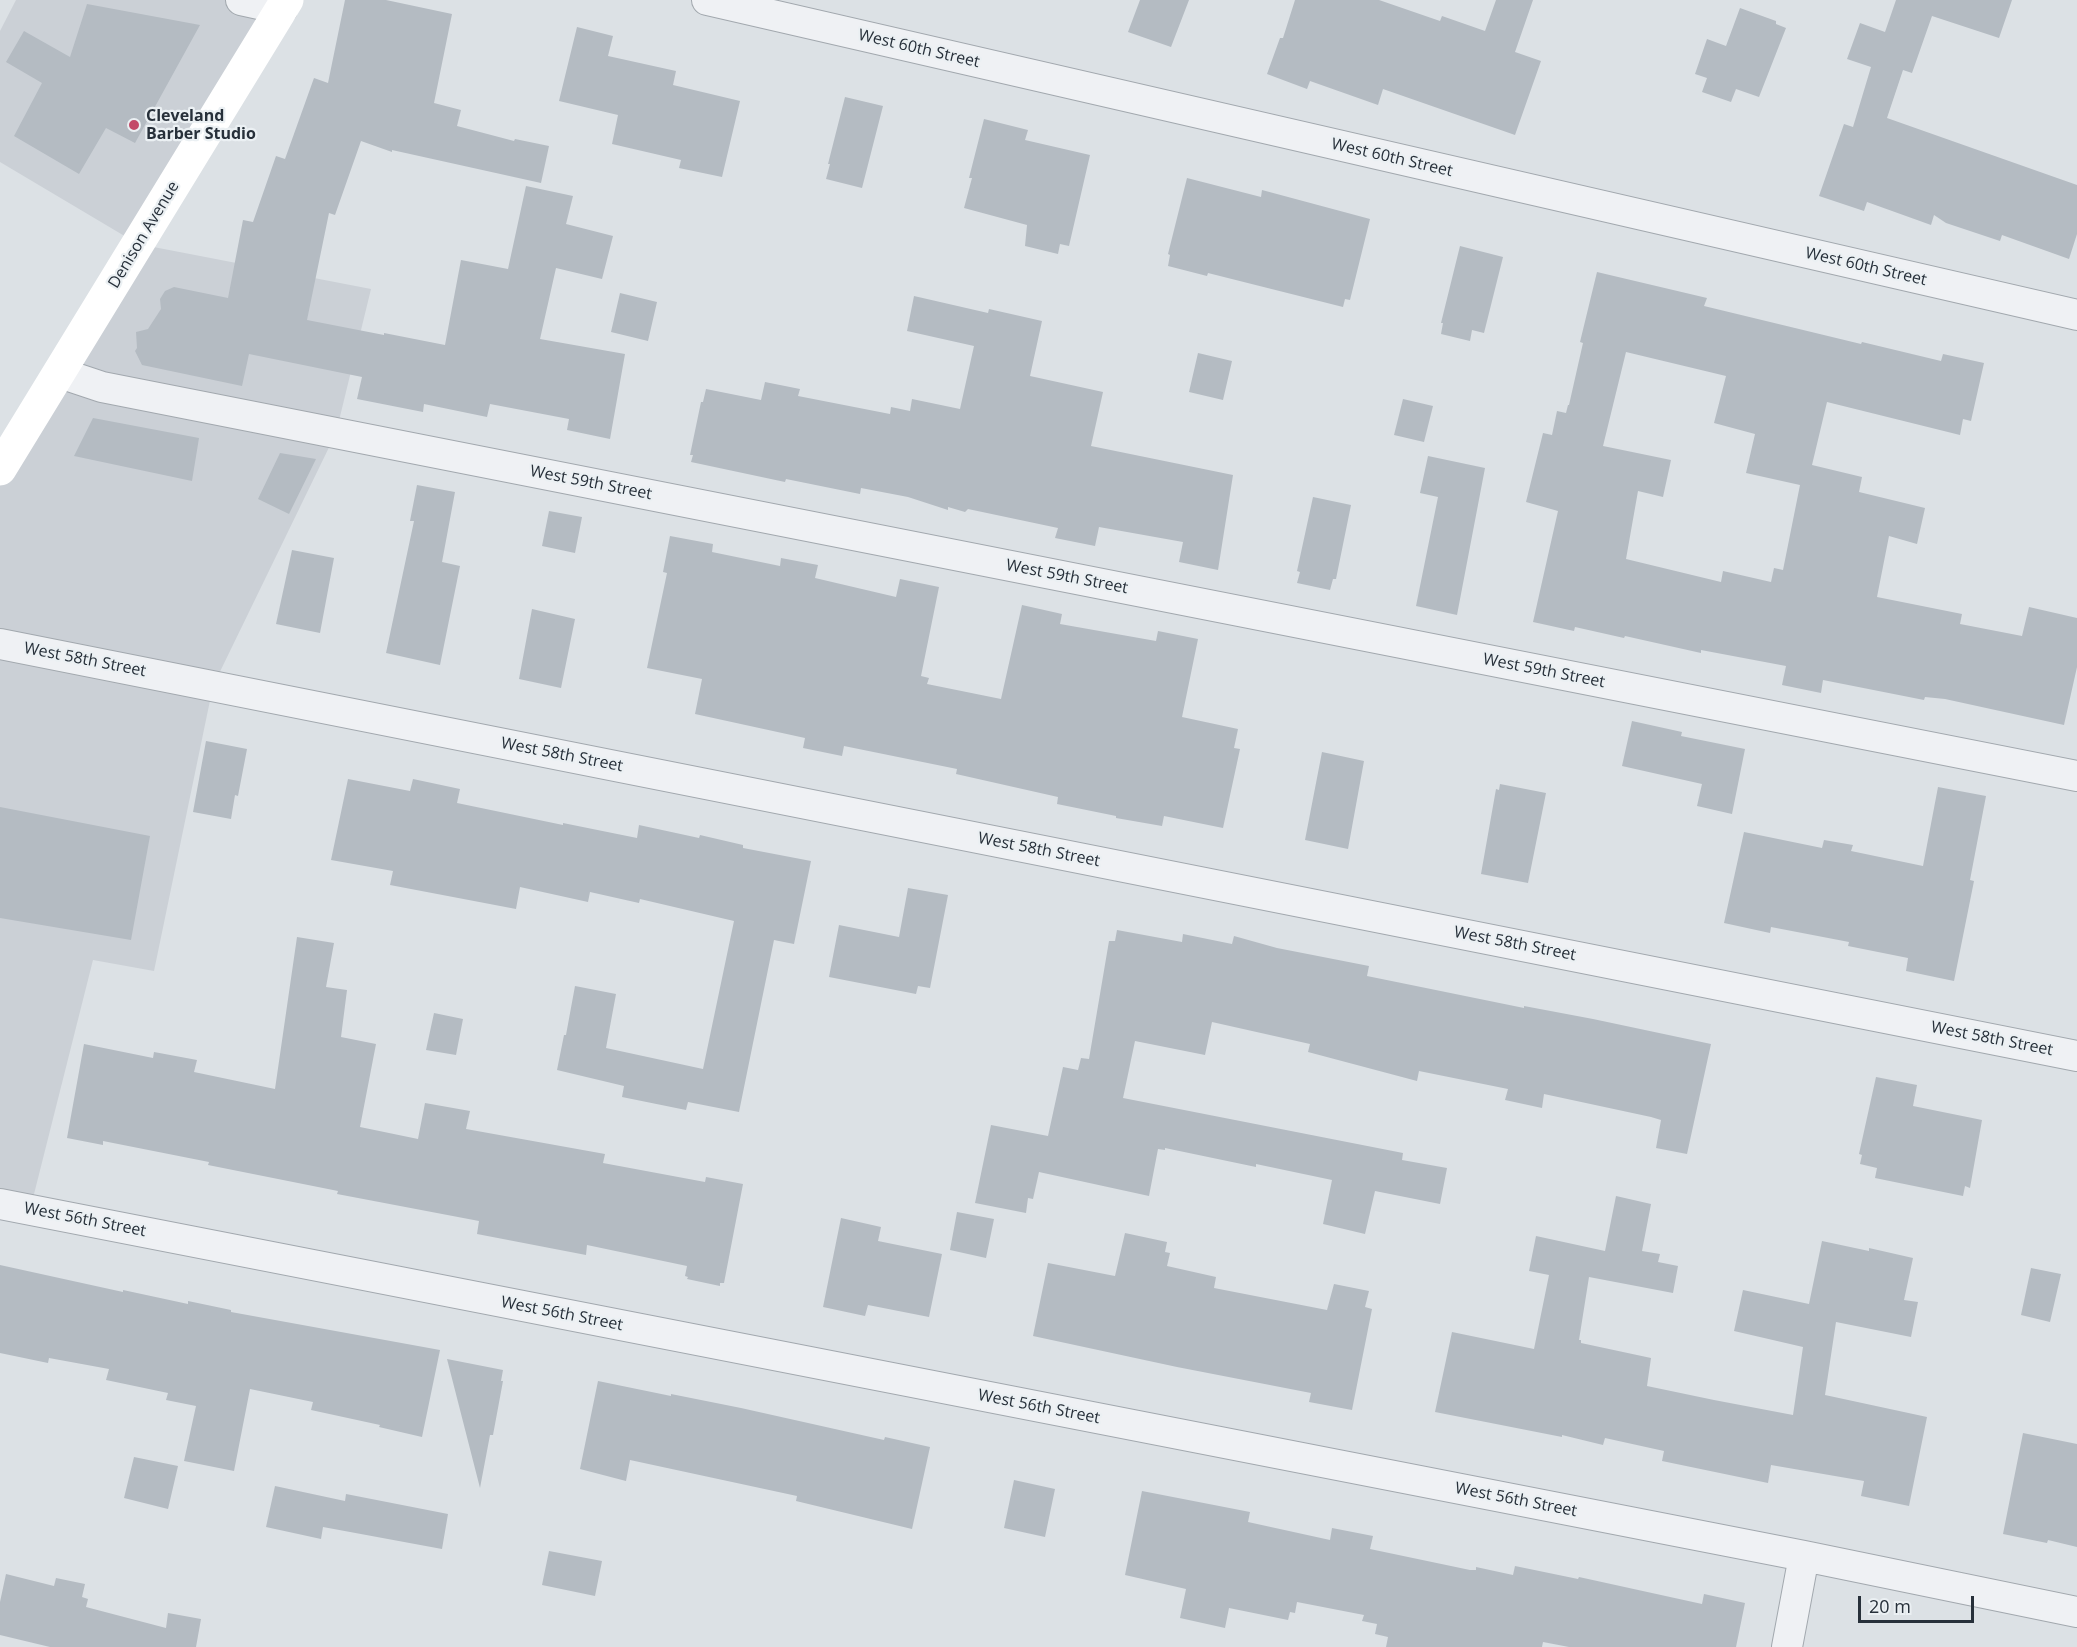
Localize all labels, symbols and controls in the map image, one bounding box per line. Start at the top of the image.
street label: West 60th Street [856,26,982,72]
place label: Cleveland Barber Studio [146,106,256,144]
marker: Cleveland Barber Studio [127,118,141,132]
street label: West 60th Street [1329,135,1455,181]
street label: Denison Avenue [105,178,183,292]
street label: West 60th Street [1803,244,1929,290]
street label: West 59th Street [528,462,654,504]
street label: West 59th Street [1004,556,1130,598]
street label: West 58th Street [22,639,148,681]
street label: West 59th Street [1481,650,1607,692]
street label: West 58th Street [499,734,625,776]
street label: West 58th Street [976,829,1102,871]
street label: West 58th Street [1452,923,1578,965]
street label: West 58th Street [1929,1018,2055,1060]
street label: West 56th Street [22,1199,148,1241]
street label: West 56th Street [499,1293,625,1335]
street label: West 56th Street [976,1386,1102,1428]
street label: West 56th Street [1453,1479,1579,1521]
scale bar [1861,1584,1976,1622]
text: 20 m [1869,1594,1911,1618]

